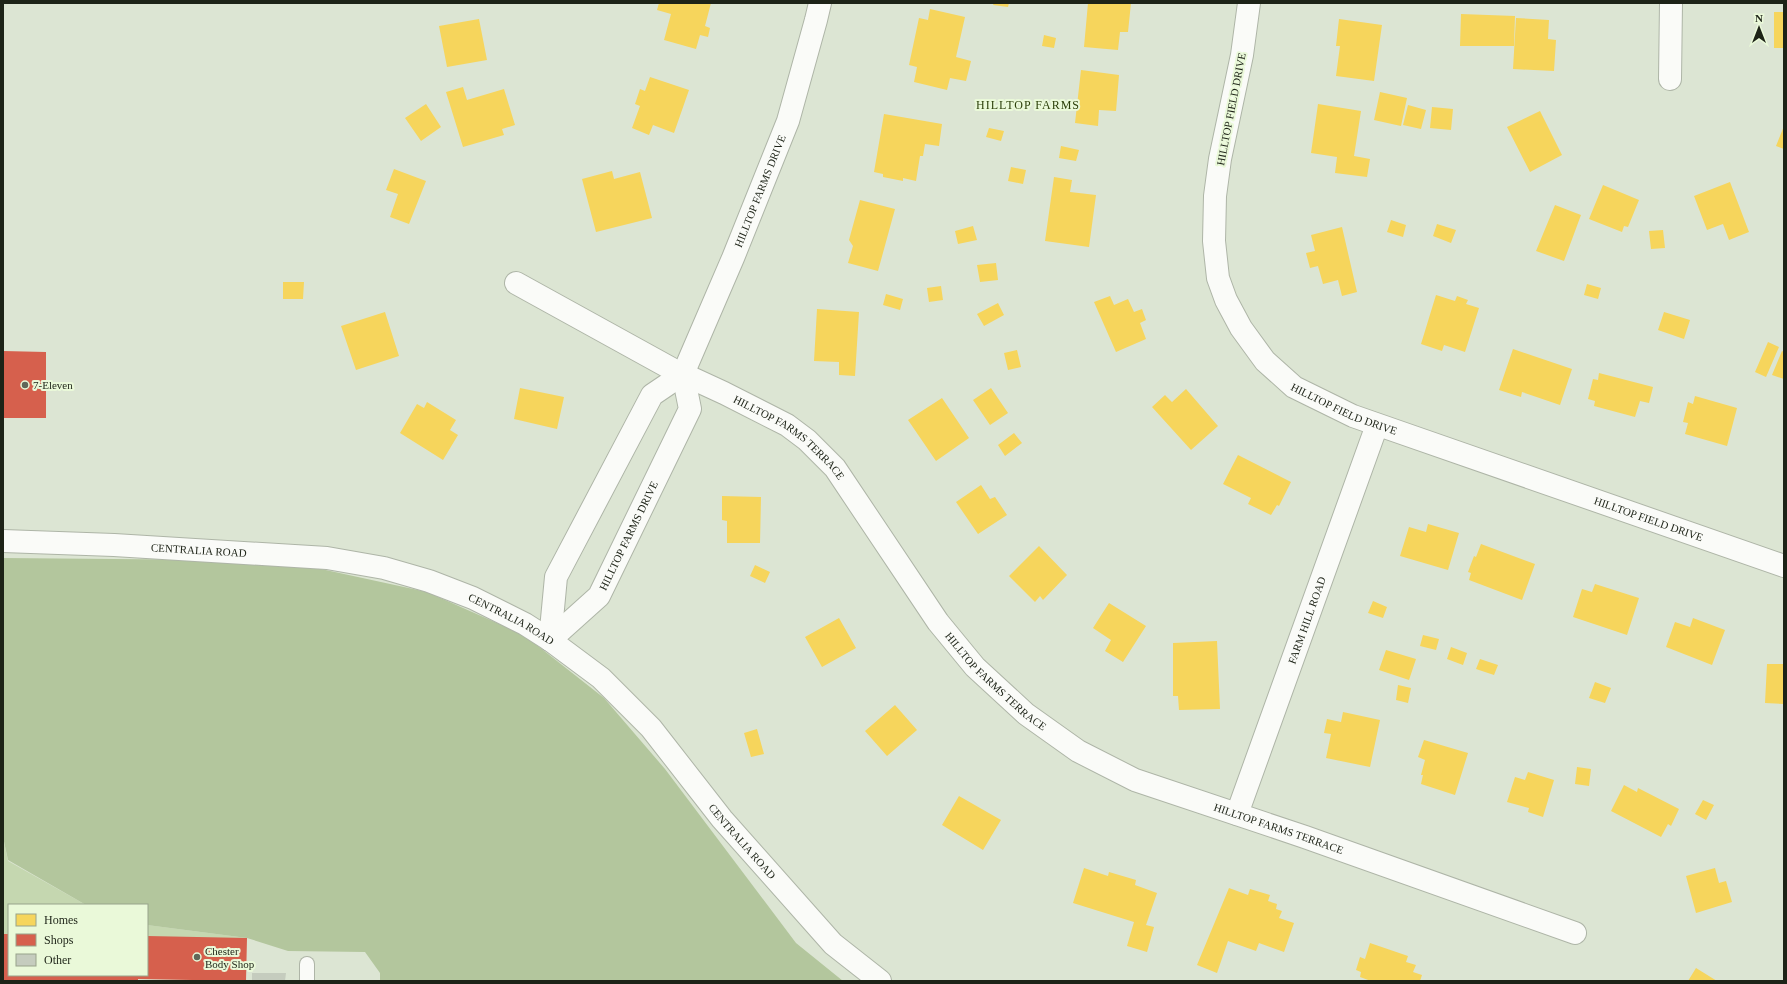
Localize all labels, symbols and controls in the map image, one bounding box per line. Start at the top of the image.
north arrow [1739,8,1779,48]
text: N [1755,12,1763,24]
street label: HILLTOP FIELD DRIVE [1214,51,1248,166]
district label: HILLTOP FARMS [976,98,1080,112]
street label: HILLTOP FARMS DRIVE [732,133,788,249]
place label: 7-Eleven [33,379,73,391]
marker: 7-Eleven [20,380,30,390]
street label: HILLTOP FIELD DRIVE [1289,380,1399,437]
street label: HILLTOP FARMS TERRACE [731,393,847,482]
street label: HILLTOP FARMS DRIVE [597,479,660,592]
street label: HILLTOP FIELD DRIVE [1592,494,1705,543]
street label: CENTRALIA ROAD [151,541,247,559]
street label: FARM HILL ROAD [1286,575,1328,665]
street label: CENTRALIA ROAD [467,591,556,647]
street label: HILLTOP FARMS TERRACE [943,630,1049,733]
street label: CENTRALIA ROAD [706,801,778,881]
street label: HILLTOP FARMS TERRACE [1212,801,1345,856]
legend [8,904,148,976]
text: Homes [44,913,78,927]
text: Shops [44,933,74,947]
place label: Chester Body Shop [205,945,255,970]
marker: Chester Body Shop [192,952,202,962]
text: Other [44,953,71,967]

